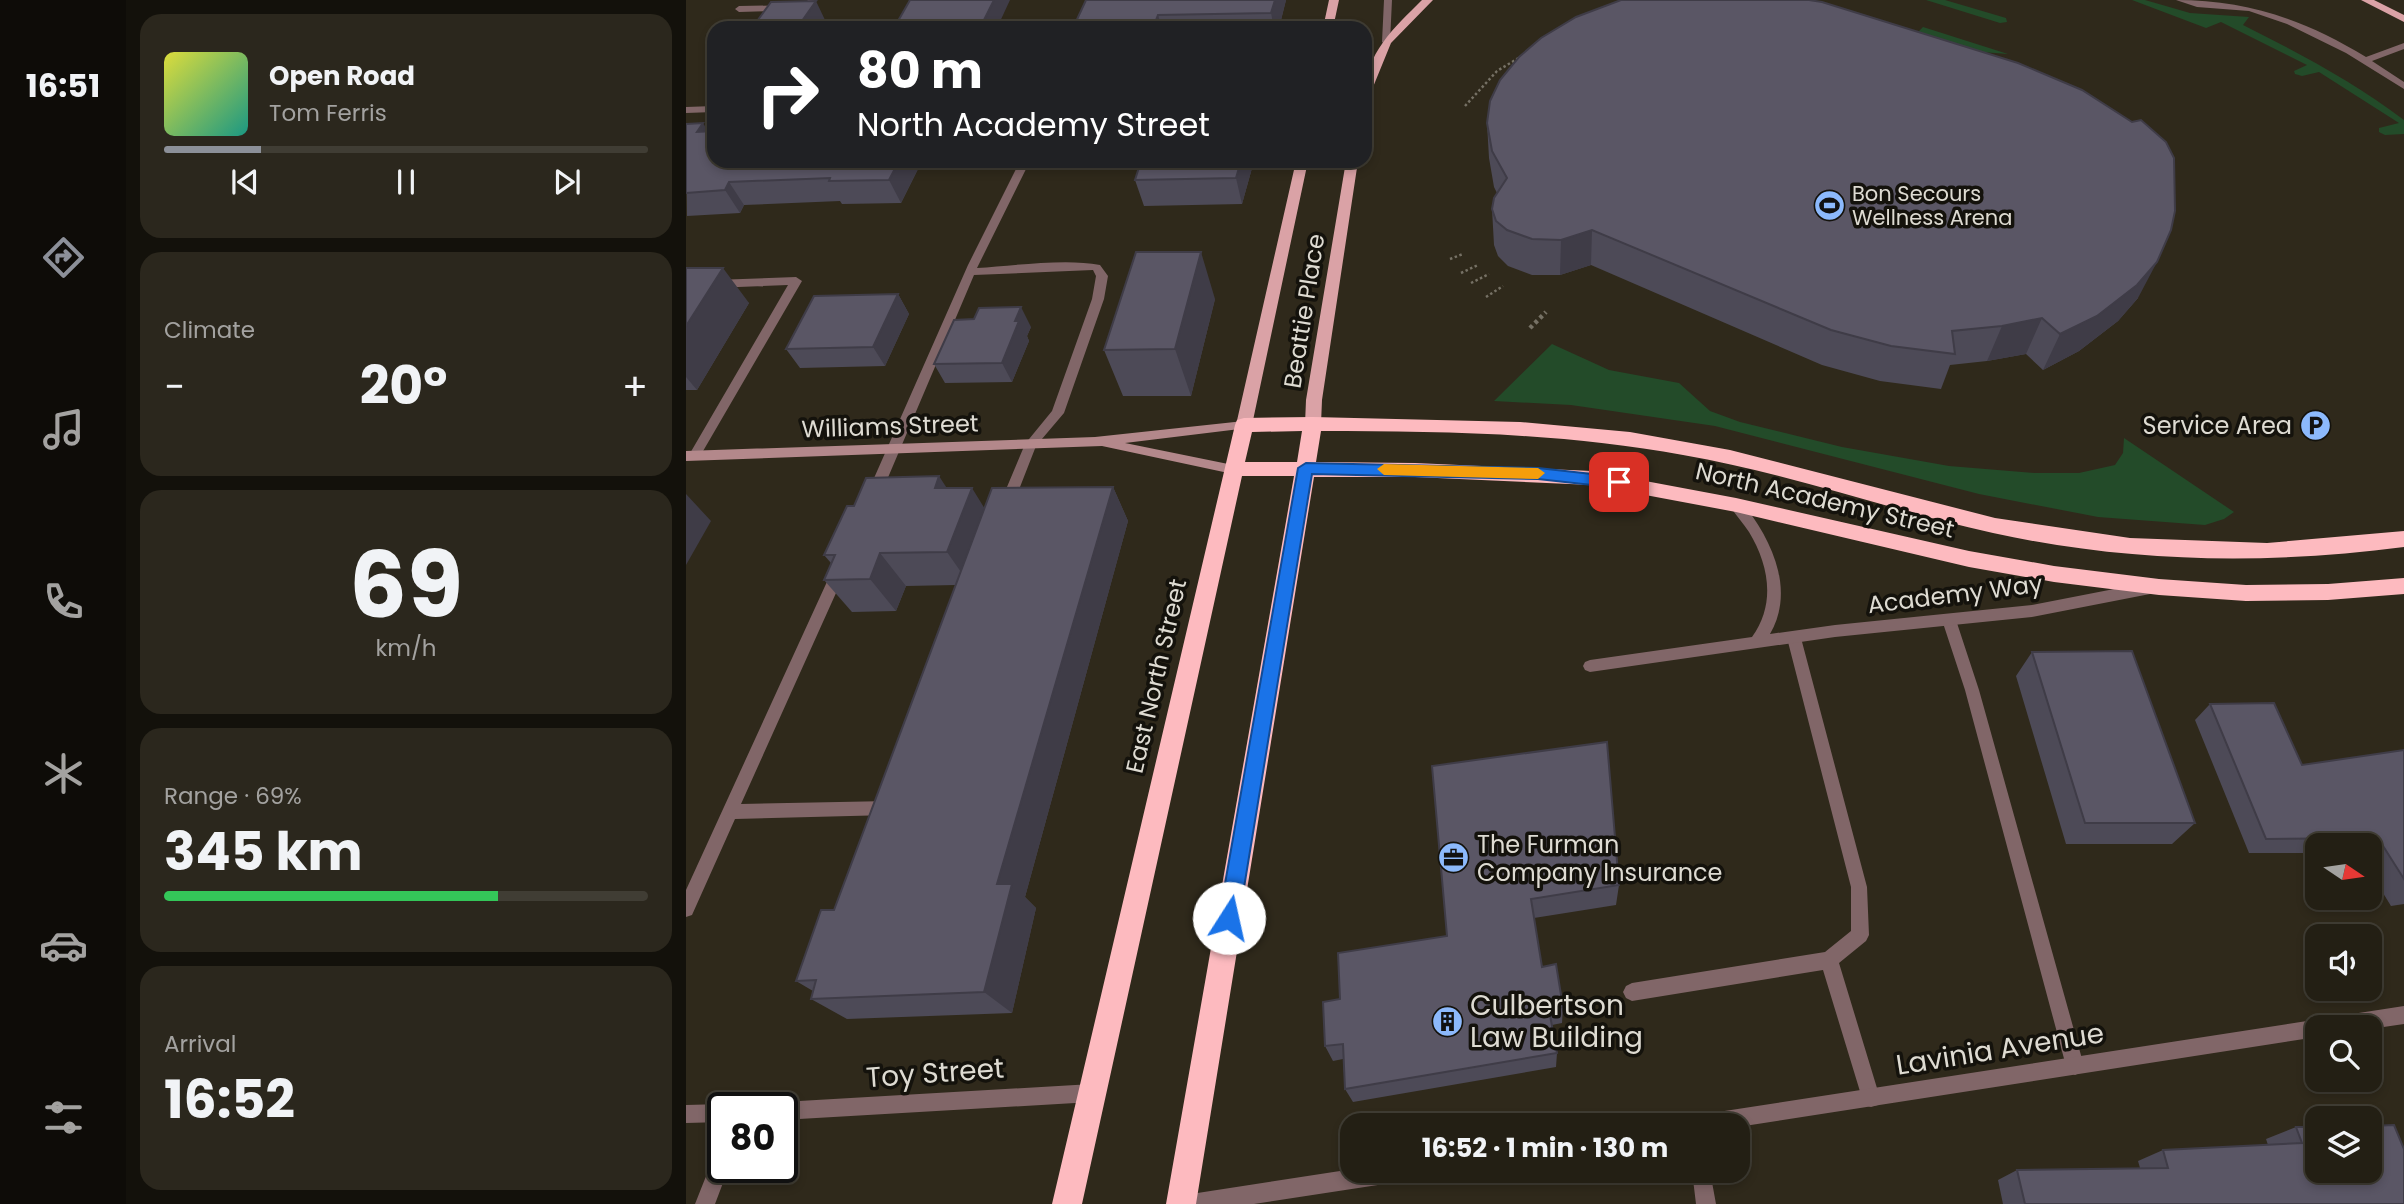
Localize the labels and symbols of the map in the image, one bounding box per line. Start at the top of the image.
place label: Bon Secours Wellness Arena [1852,179,2012,232]
sports icon: Bon Secours Wellness Arena [1812,188,1846,222]
street label: Beattie Place [1276,231,1332,391]
street label: Williams Street [801,406,979,446]
parking icon: Service Area [2298,408,2332,442]
place label: Service Area [2143,409,2292,442]
pin [1589,452,1649,512]
street label: North Academy Street [1692,454,1958,546]
street label: Academy Way [1866,567,2045,621]
street label: East North Street [1118,576,1194,776]
place label: The Furman Company Insurance [1477,828,1722,889]
north arrow [2305,833,2382,910]
office icon: The Furman Company Insurance [1437,841,1471,875]
position arrow [1192,881,1266,955]
place label: Culbertson Law Building [1470,986,1643,1057]
building icon: Culbertson Law Building [1430,1004,1464,1038]
street label: Lavinia Avenue [1893,1013,2107,1085]
street label: Toy Street [865,1049,1005,1097]
speed limit sign: 80 [707,1092,798,1183]

